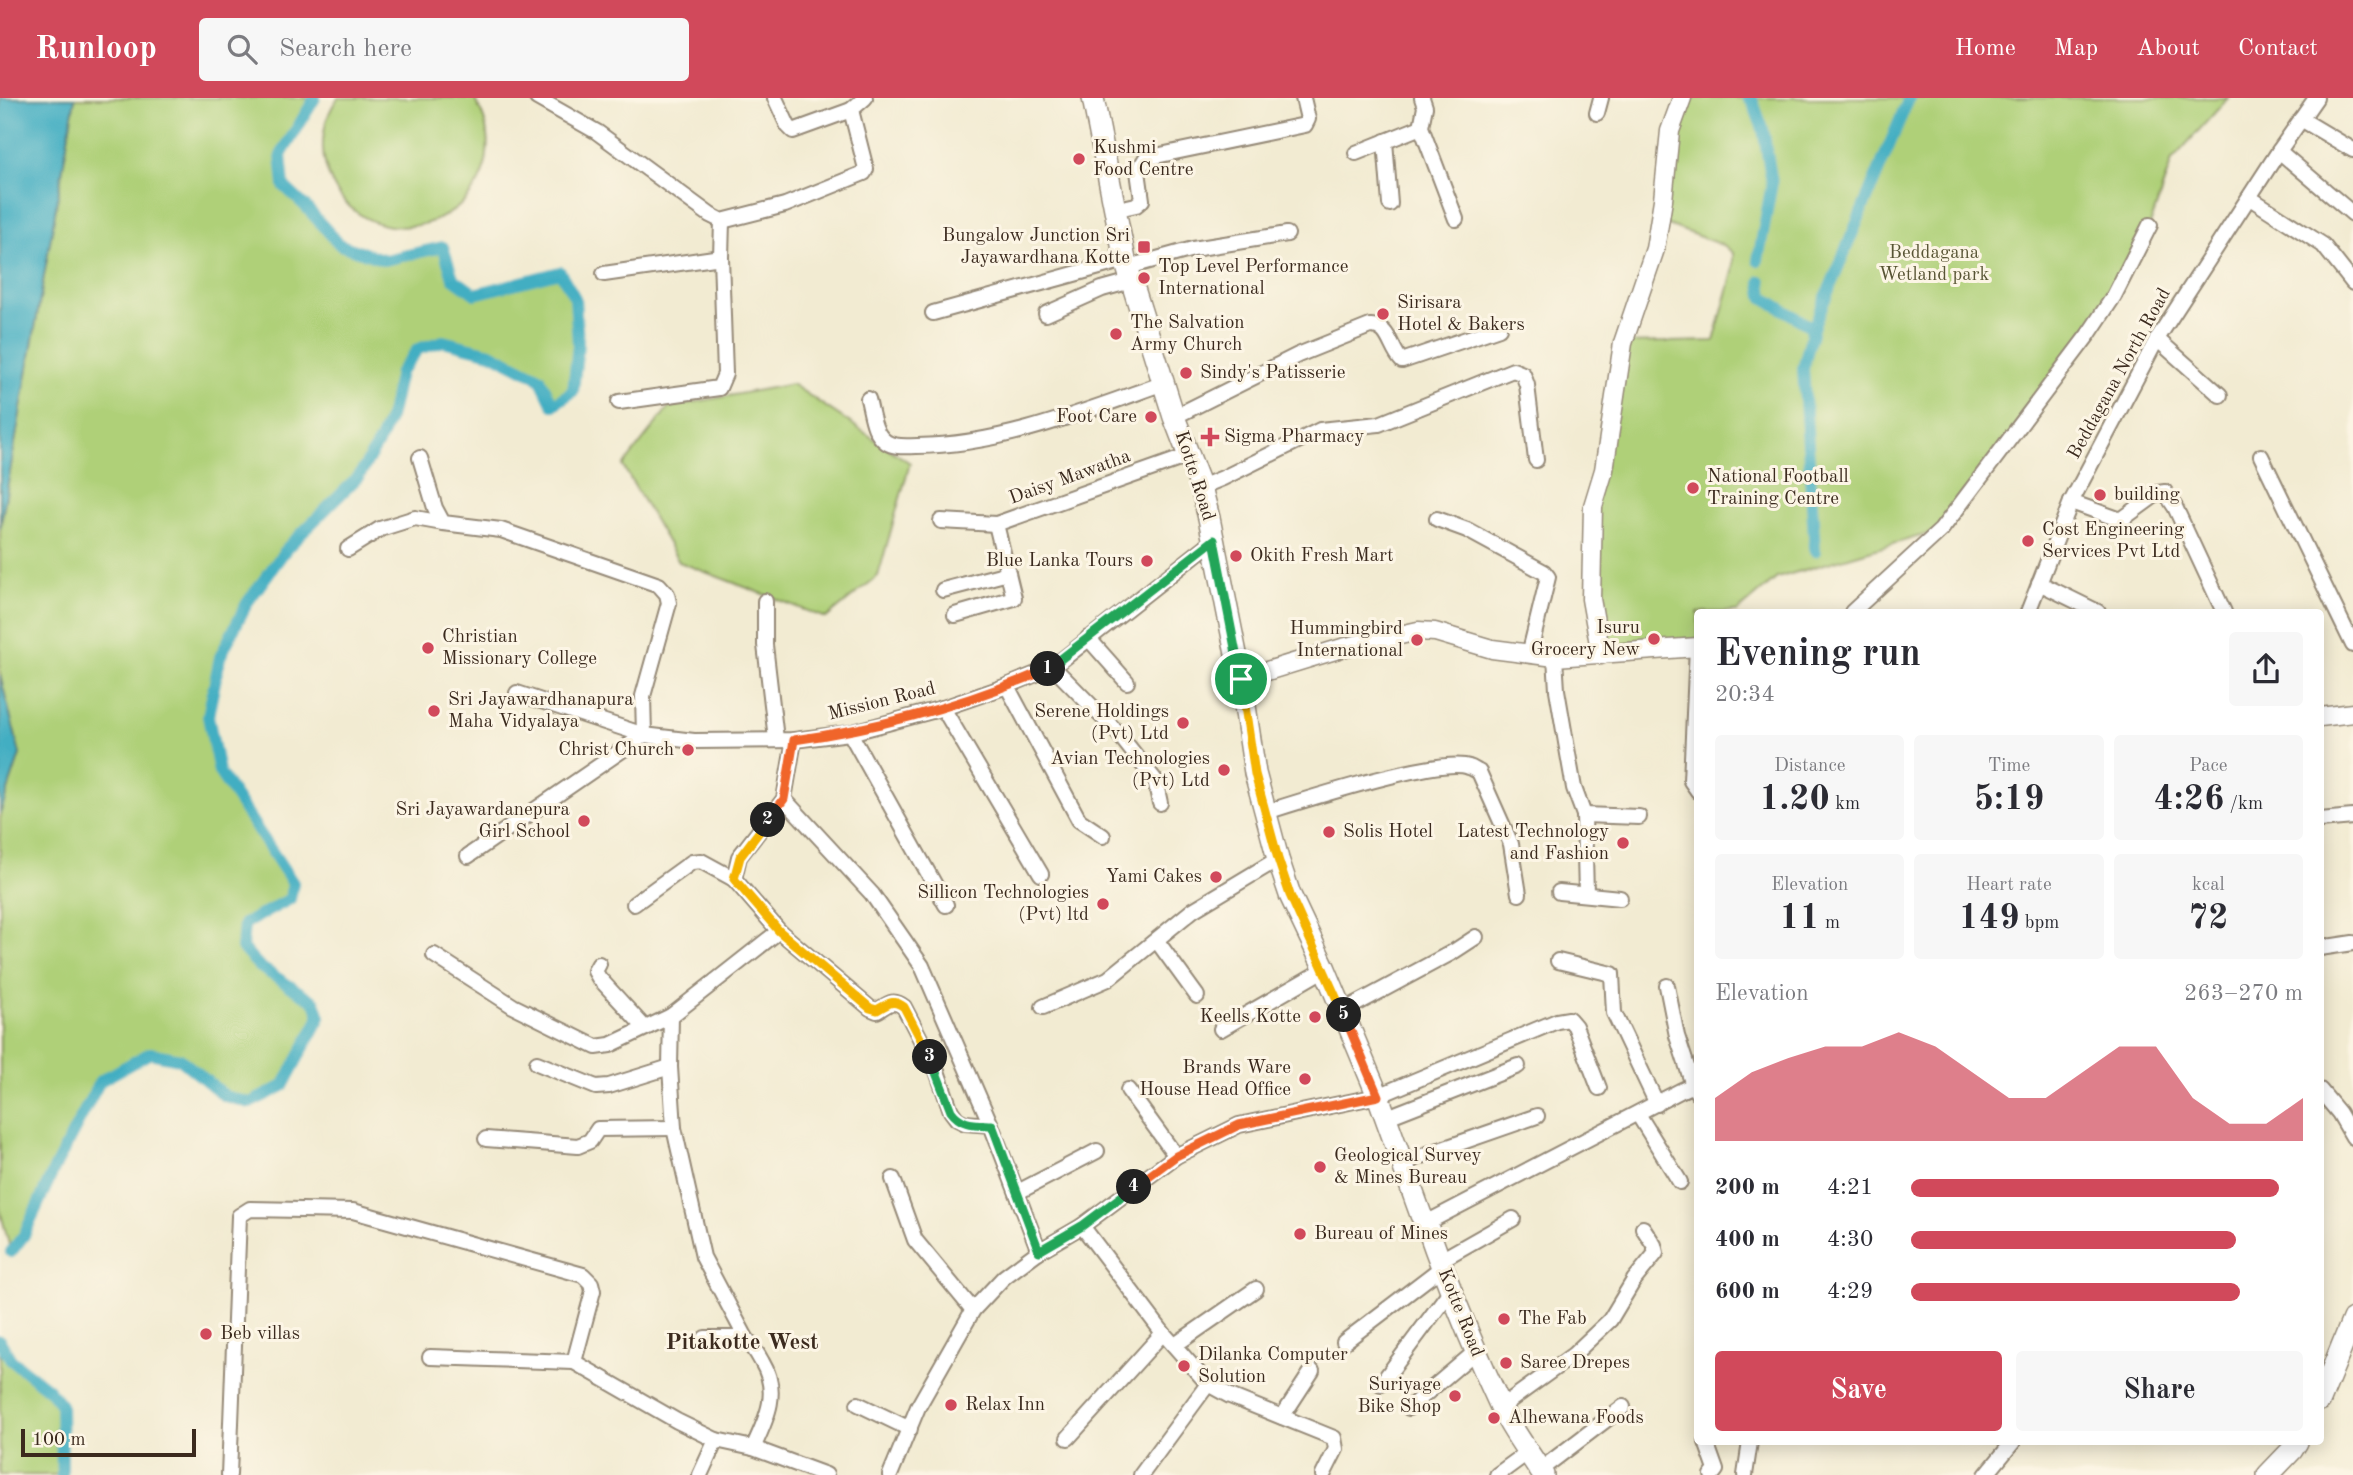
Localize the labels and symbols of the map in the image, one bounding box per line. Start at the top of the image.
place label: Kushmi Food Centre [1093,139,1193,180]
marker: Kushmi Food Centre [1071,151,1087,167]
place label: Bungalow Junction Sri Jayawardhana Kotte [942,227,1130,268]
marker: Bungalow Junction Sri Jayawardhana Kotte [1136,239,1152,255]
park label: Beddagana Wetland park [1879,244,1989,285]
place label: Top Level Performance International [1158,258,1348,299]
marker: Top Level Performance International [1136,270,1152,286]
street label: Beddagana North Road [2065,285,2175,463]
place label: Sirisara Hotel & Bakers [1397,294,1525,335]
marker: Sirisara Hotel & Bakers [1375,306,1391,322]
place label: The Salvation Army Church [1130,314,1245,355]
marker: The Salvation Army Church [1108,326,1124,342]
place label: Sindy's Patisserie [1200,364,1345,383]
marker: Sindy's Patisserie [1178,365,1194,381]
place label: Foot Care [1056,408,1137,427]
marker: Foot Care [1143,409,1159,425]
place label: Sigma Pharmacy [1224,428,1364,447]
street label: Kotte Road [1171,429,1218,523]
marker: Sigma Pharmacy [1202,429,1218,445]
street label: Daisy Mawatha [1007,447,1134,509]
place label: National Football Training Centre [1707,468,1849,509]
marker: National Football Training Centre [1685,480,1701,496]
place label: building [2114,486,2180,505]
marker: building [2092,487,2108,503]
place label: Cost Engineering Services Pvt Ltd [2042,521,2185,562]
marker: Cost Engineering Services Pvt Ltd [2020,533,2036,549]
place label: Okith Fresh Mart [1250,547,1394,566]
marker: Okith Fresh Mart [1228,548,1244,564]
place label: Blue Lanka Tours [986,552,1133,571]
marker: Blue Lanka Tours [1139,553,1155,569]
place label: Isuru Grocery New [1531,619,1640,660]
place label: Hummingbird International [1289,620,1403,661]
place label: Christian Missionary College [442,628,597,669]
marker: Isuru Grocery New [1646,631,1662,647]
marker: Hummingbird International [1409,632,1425,648]
marker: Christian Missionary College [420,640,436,656]
pin [1211,649,1271,709]
pin: 1 [1030,652,1066,686]
street label: Mission Road [826,679,938,725]
place label: Sri Jayawardhanapura Maha Vidyalaya [448,691,634,732]
marker: Sri Jayawardhanapura Maha Vidyalaya [426,703,442,719]
place label: Serene Holdings (Pvt) Ltd [1034,703,1169,744]
marker: Serene Holdings (Pvt) Ltd [1175,715,1191,731]
place label: Christ Church [558,741,674,760]
marker: Christ Church [680,742,696,758]
place label: Avian Technologies (Pvt) Ltd [1050,750,1210,791]
marker: Avian Technologies (Pvt) Ltd [1216,762,1232,778]
place label: Sri Jayawardanepura Girl School [395,801,571,842]
pin: 2 [750,802,786,838]
marker: Sri Jayawardanepura Girl School [576,813,592,829]
place label: Solis Hotel [1343,823,1433,842]
place label: Latest Technology and Fashion [1457,823,1609,864]
marker: Solis Hotel [1321,824,1337,840]
marker: Latest Technology and Fashion [1615,835,1631,851]
place label: Yami Cakes [1105,868,1202,887]
marker: Yami Cakes [1208,869,1224,885]
place label: Sillicon Technologies (Pvt) ltd [917,884,1089,925]
marker: Sillicon Technologies (Pvt) ltd [1095,896,1111,912]
pin: 5 [1326,998,1362,1032]
place label: Keells Kotte [1200,1008,1301,1027]
marker: Keells Kotte [1307,1009,1323,1025]
pin: 3 [912,1040,948,1074]
place label: Brands Ware House Head Office [1139,1059,1291,1100]
marker: Brands Ware House Head Office [1297,1071,1313,1087]
place label: Geological Survey & Mines Bureau [1334,1147,1482,1188]
marker: Geological Survey & Mines Bureau [1312,1159,1328,1175]
pin: 4 [1116,1170,1152,1204]
place label: Bureau of Mines [1314,1225,1448,1244]
marker: Bureau of Mines [1292,1226,1308,1242]
street label: Kotte Road [1434,1266,1486,1360]
place label: The Fab [1518,1310,1587,1329]
marker: The Fab [1496,1311,1512,1327]
place label: Beb villas [220,1325,300,1344]
marker: Beb villas [198,1326,214,1342]
district label: Pitakotte West [665,1331,819,1354]
place label: Dilanka Computer Solution [1198,1346,1348,1387]
place label: Saree Drepes [1520,1354,1630,1373]
marker: Saree Drepes [1498,1355,1514,1371]
marker: Dilanka Computer Solution [1176,1358,1192,1374]
place label: Suriyage Bike Shop [1357,1376,1441,1417]
marker: Suriyage Bike Shop [1447,1388,1463,1404]
place label: Relax Inn [965,1396,1045,1415]
marker: Relax Inn [943,1397,959,1413]
place label: Alhewana Foods [1508,1409,1644,1428]
marker: Alhewana Foods [1486,1410,1502,1426]
scale bar [21,1426,196,1458]

